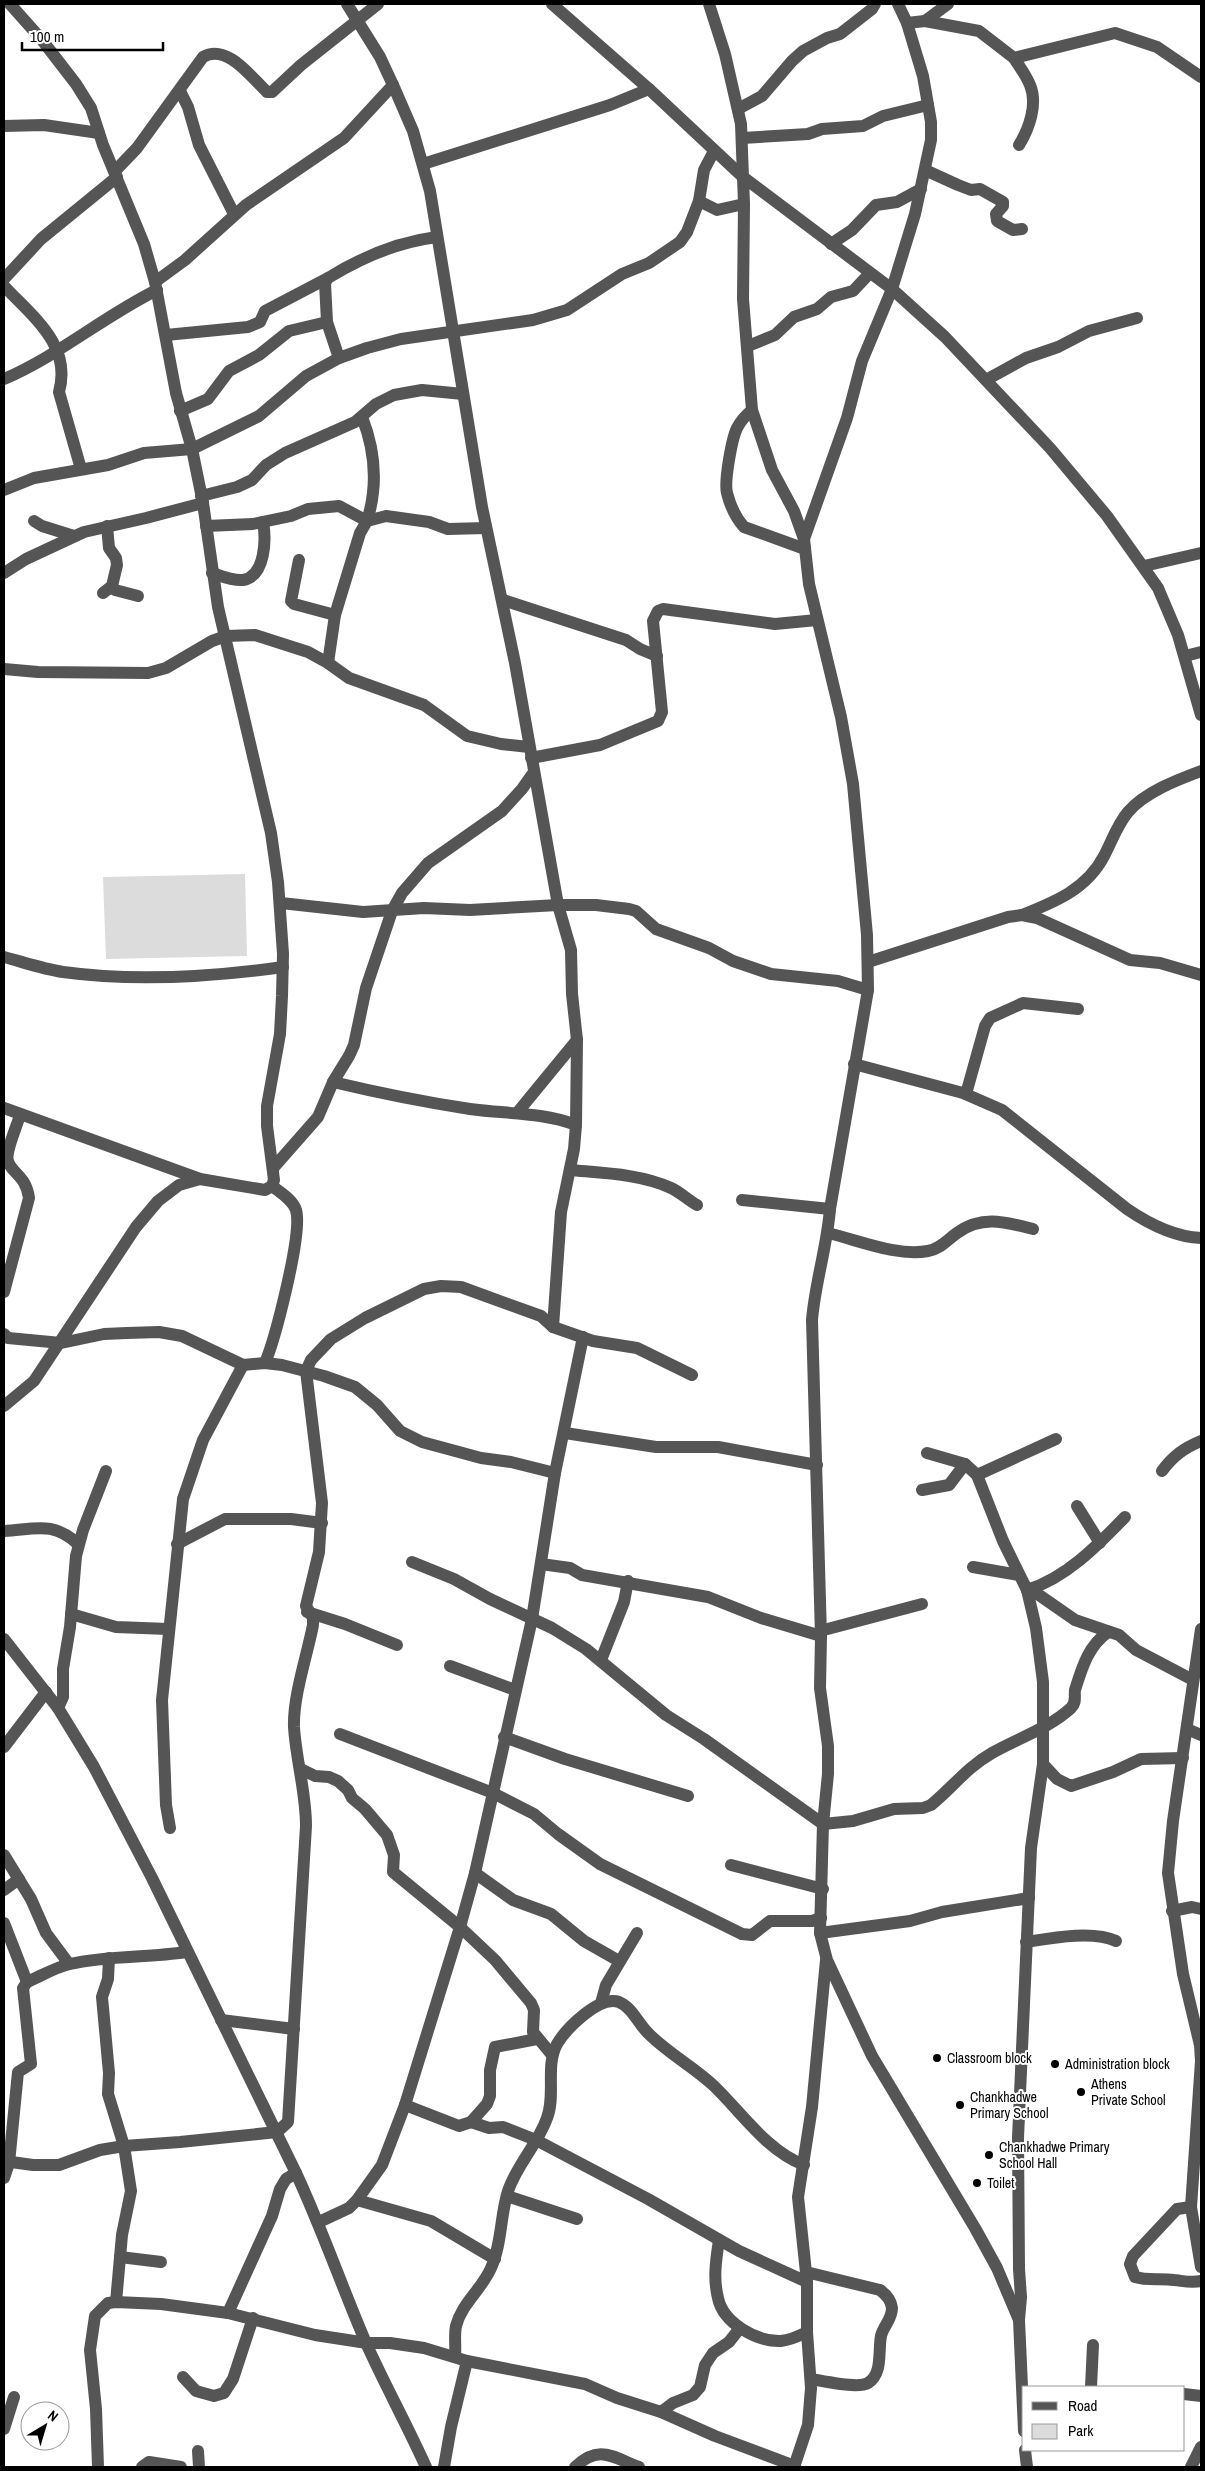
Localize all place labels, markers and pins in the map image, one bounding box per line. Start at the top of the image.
place label: Classroom block [947,2049,1032,2067]
marker: Classroom block [931,2052,943,2064]
place label: Administration block [1064,2055,1170,2073]
marker: Administration block [1049,2058,1061,2070]
place label: Athens Private School [1090,2075,1166,2109]
marker: Athens Private School [1075,2086,1087,2098]
place label: Chankhadwe Primary School [970,2088,1048,2122]
marker: Chankhadwe Primary School [954,2099,966,2111]
place label: Chankhadwe Primary School Hall [999,2138,1110,2172]
marker: Chankhadwe Primary School Hall [983,2149,995,2161]
place label: Toilet [987,2174,1014,2192]
marker: Toilet [971,2177,983,2189]

